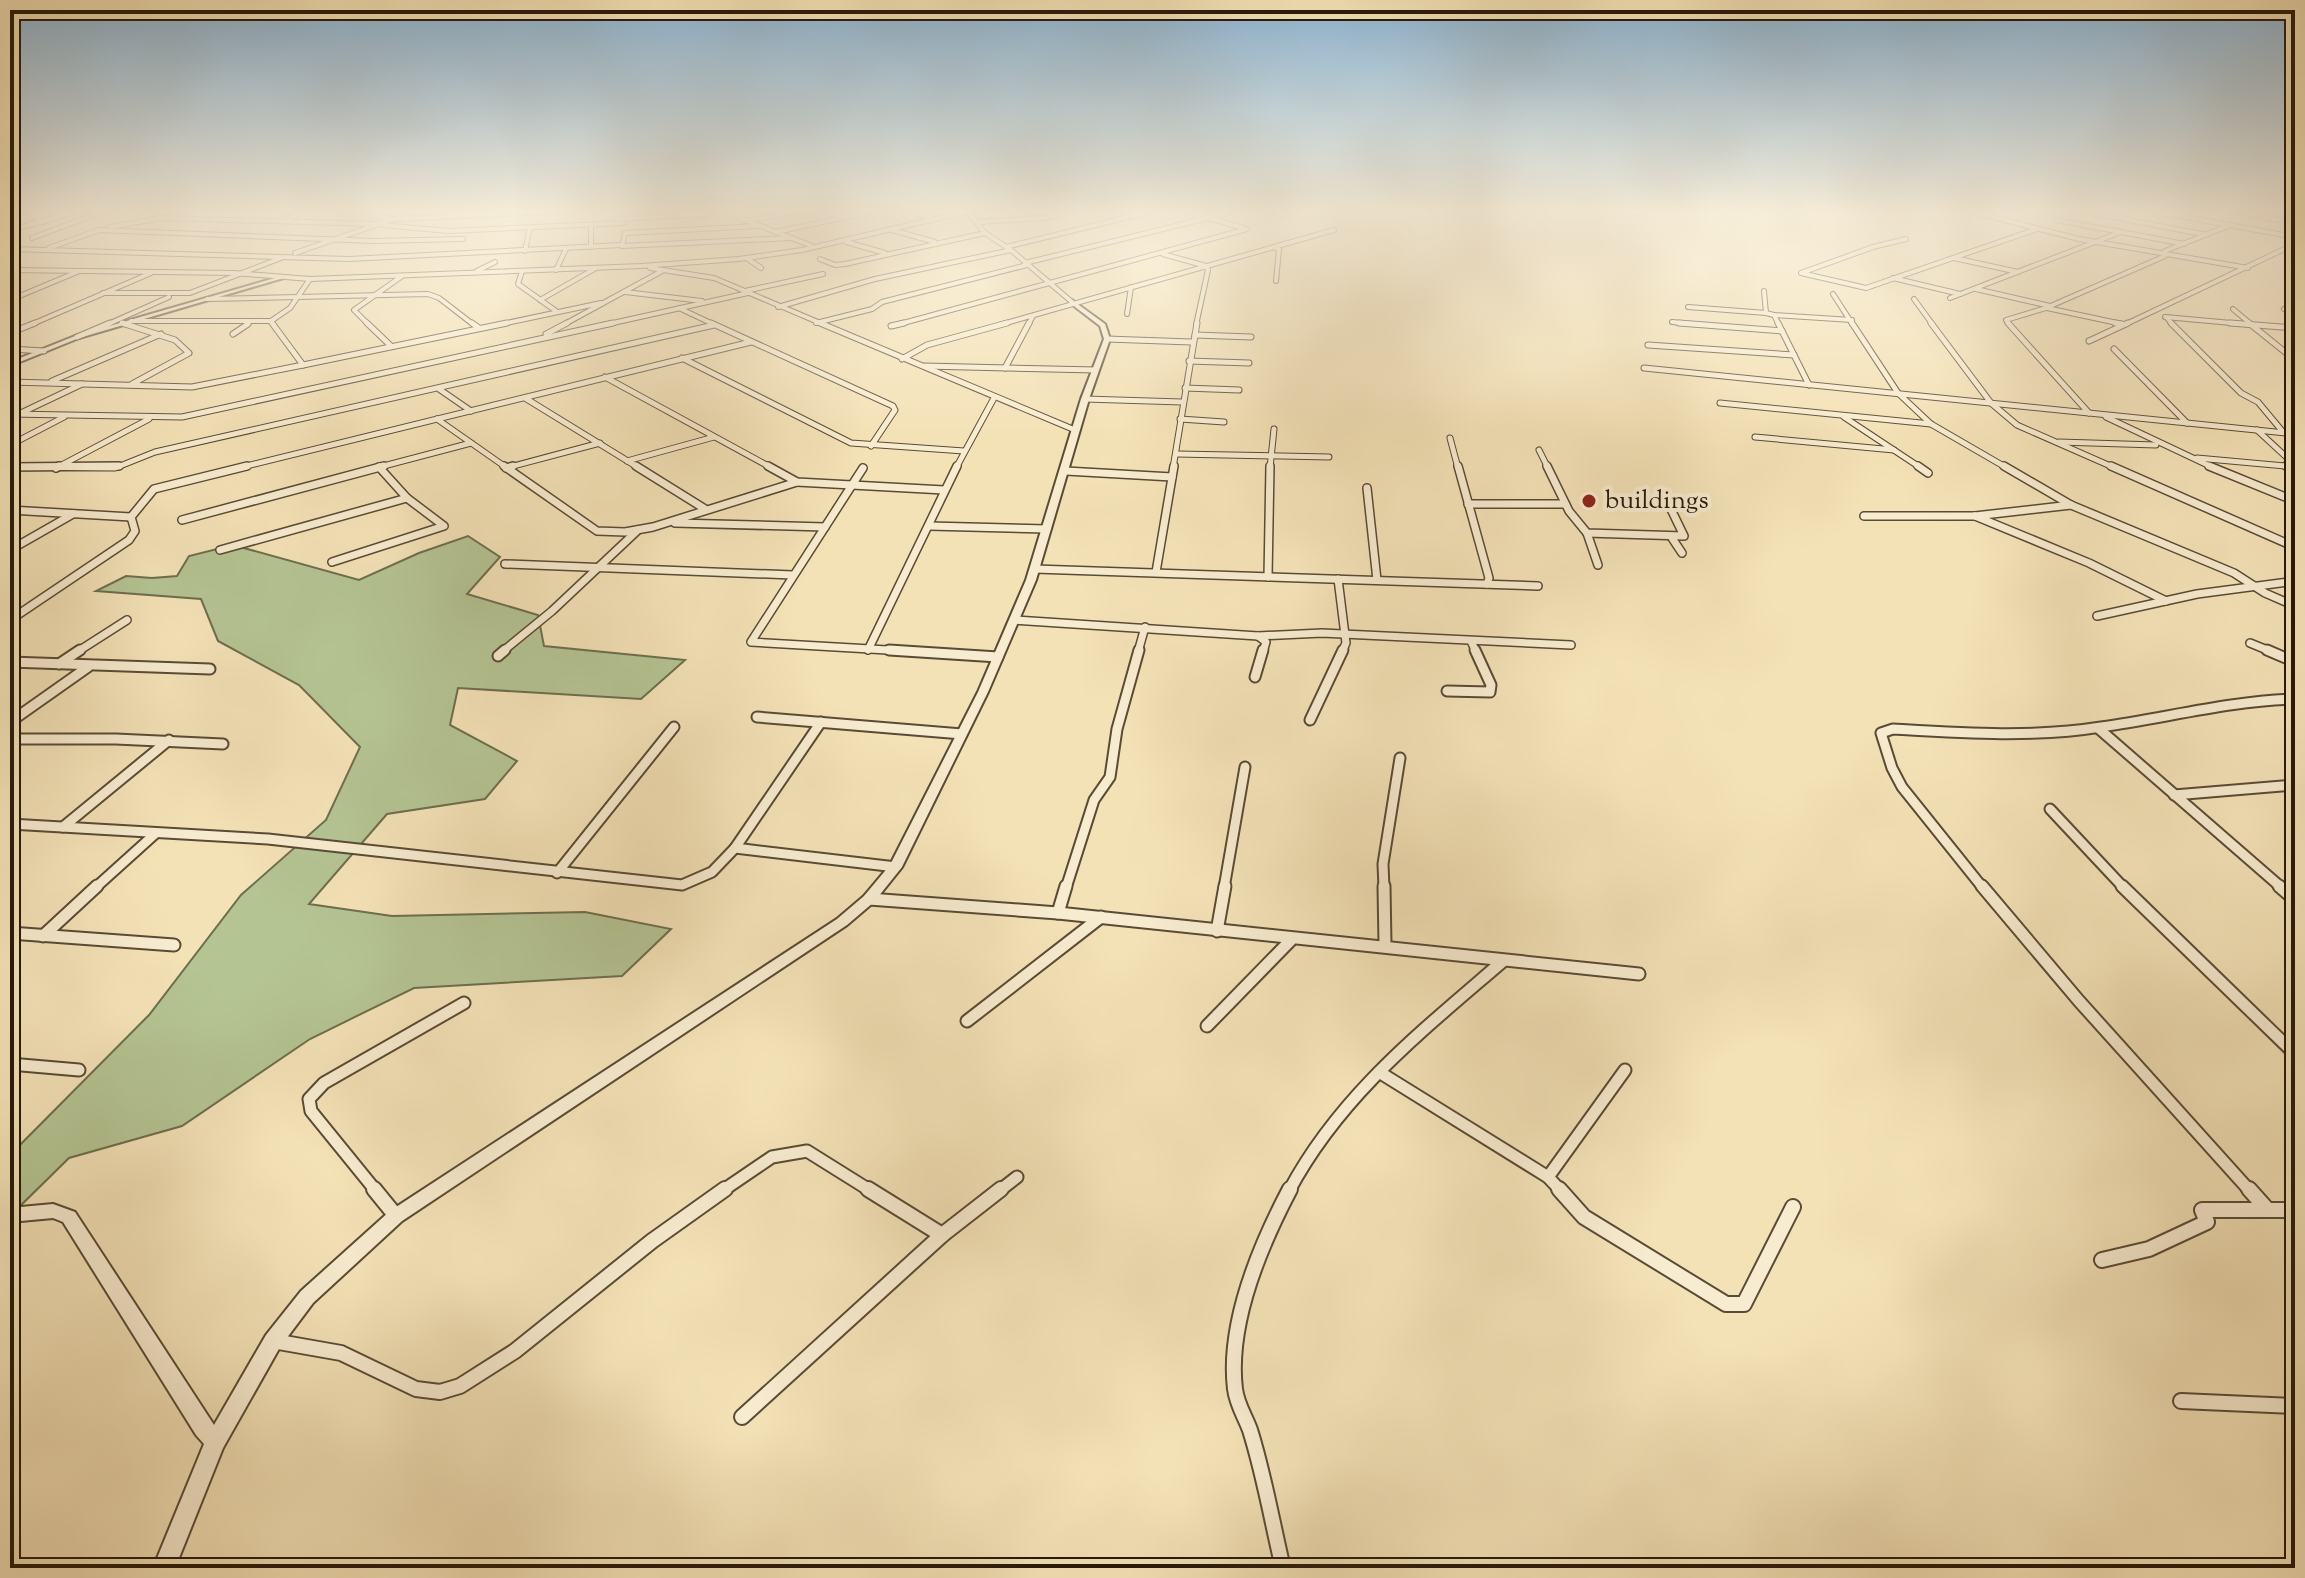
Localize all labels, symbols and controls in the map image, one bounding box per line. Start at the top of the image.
place label: buildings [1605,483,1709,520]
marker: buildings [1580,492,1598,510]

